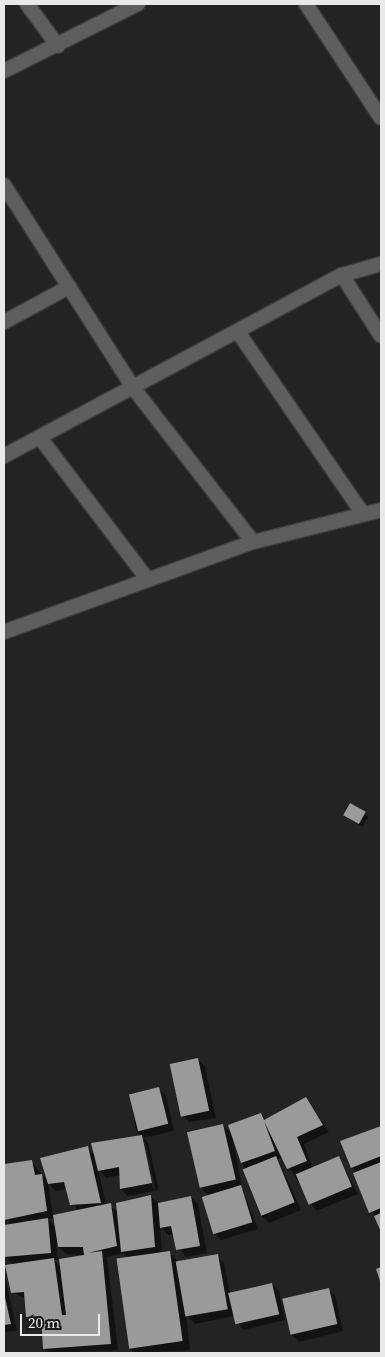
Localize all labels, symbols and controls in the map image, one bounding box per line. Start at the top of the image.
scale bar [22,1304,102,1336]
text: 20 m [28,1312,60,1333]

